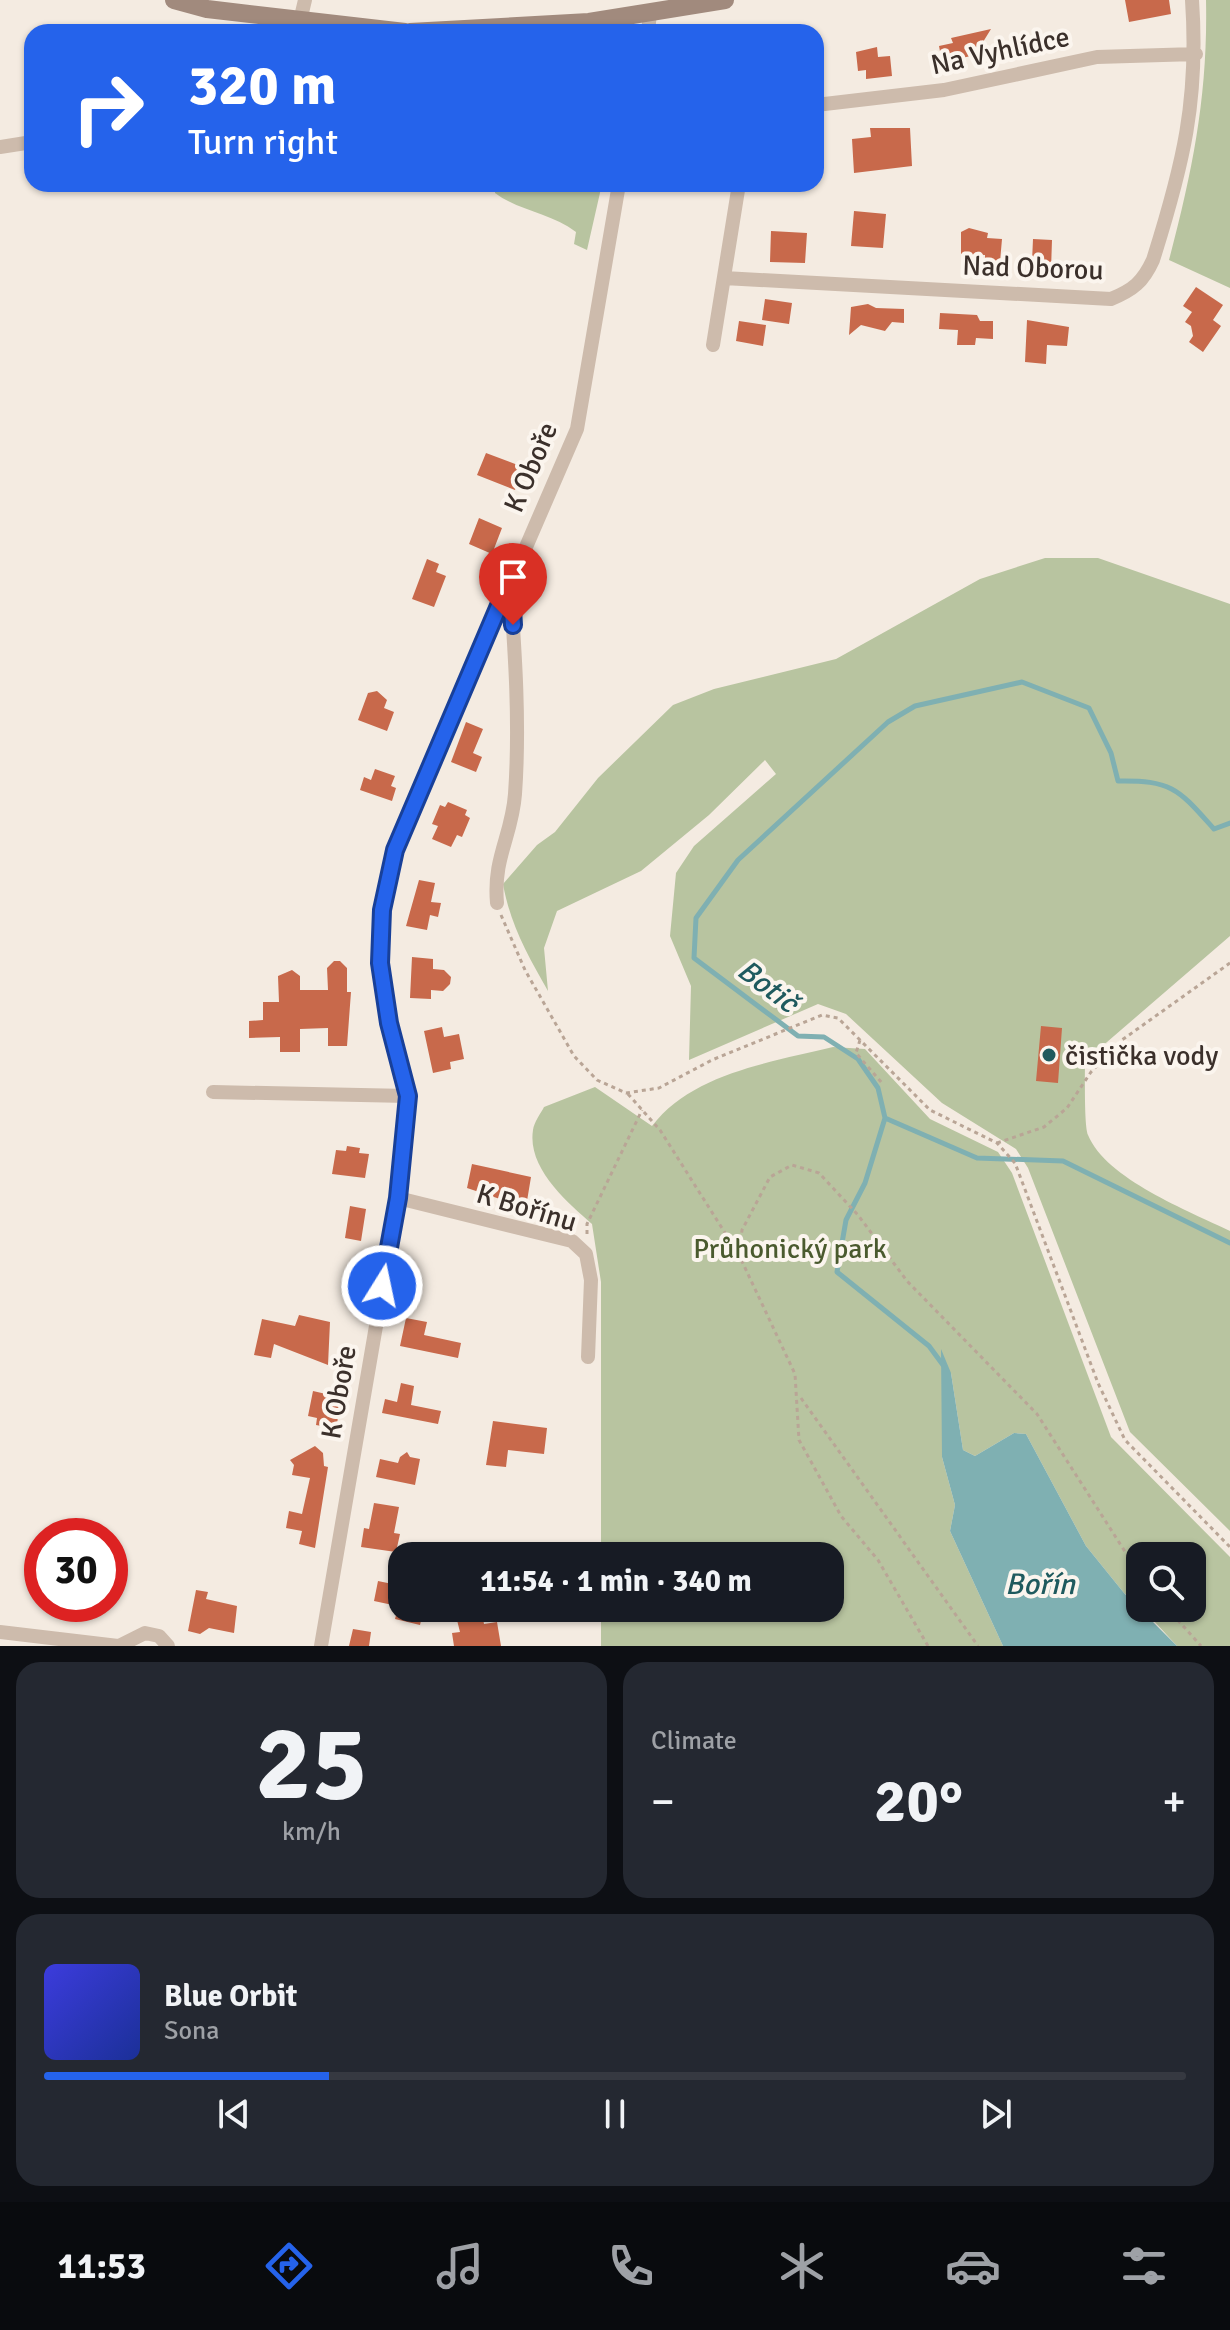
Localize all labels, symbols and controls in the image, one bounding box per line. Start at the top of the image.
street label: Na Vyhlídce [928,20,1073,82]
text: 320 m [188,51,336,120]
icon: right [56,56,160,160]
text: Turn right [188,120,338,165]
street label: Nad Oborou [962,249,1104,287]
street label: K Oboře [497,417,565,517]
pin [479,543,547,625]
icon: arrive [491,555,535,599]
water label: Botič [730,952,808,1023]
place label: čistička vody [1065,1039,1218,1073]
marker: čistička vody [1040,1046,1058,1064]
street label: K Bořínu [472,1177,581,1239]
park label: Průhonický park [693,1232,887,1266]
position arrow [340,1244,424,1328]
street label: K Oboře [314,1343,364,1442]
speed limit sign: 30 [24,1518,128,1622]
map controls [1126,1542,1206,1622]
button: search [1126,1542,1206,1622]
text: 11:54 · 1 min · 340 m [480,1563,752,1600]
water label: Bořín [1005,1566,1077,1603]
text: 25 [255,1700,368,1828]
text: Climate [651,1725,737,1757]
text: 20° [874,1765,963,1839]
text: − [651,1775,675,1829]
text: + [1162,1775,1186,1829]
text: km/h [282,1816,341,1848]
text: Blue Orbit [164,1978,297,2015]
text: Sona [164,2015,219,2047]
icon: previous [212,2092,256,2136]
icon: pause [593,2092,637,2136]
icon: next [974,2092,1018,2136]
icon: directions [261,2238,317,2294]
icon: music [432,2238,488,2294]
icon: phone [603,2238,659,2294]
icon: climate [774,2238,830,2294]
icon: car [945,2238,1001,2294]
icon: filters [1116,2238,1172,2294]
text: 11:53 [58,2244,146,2289]

